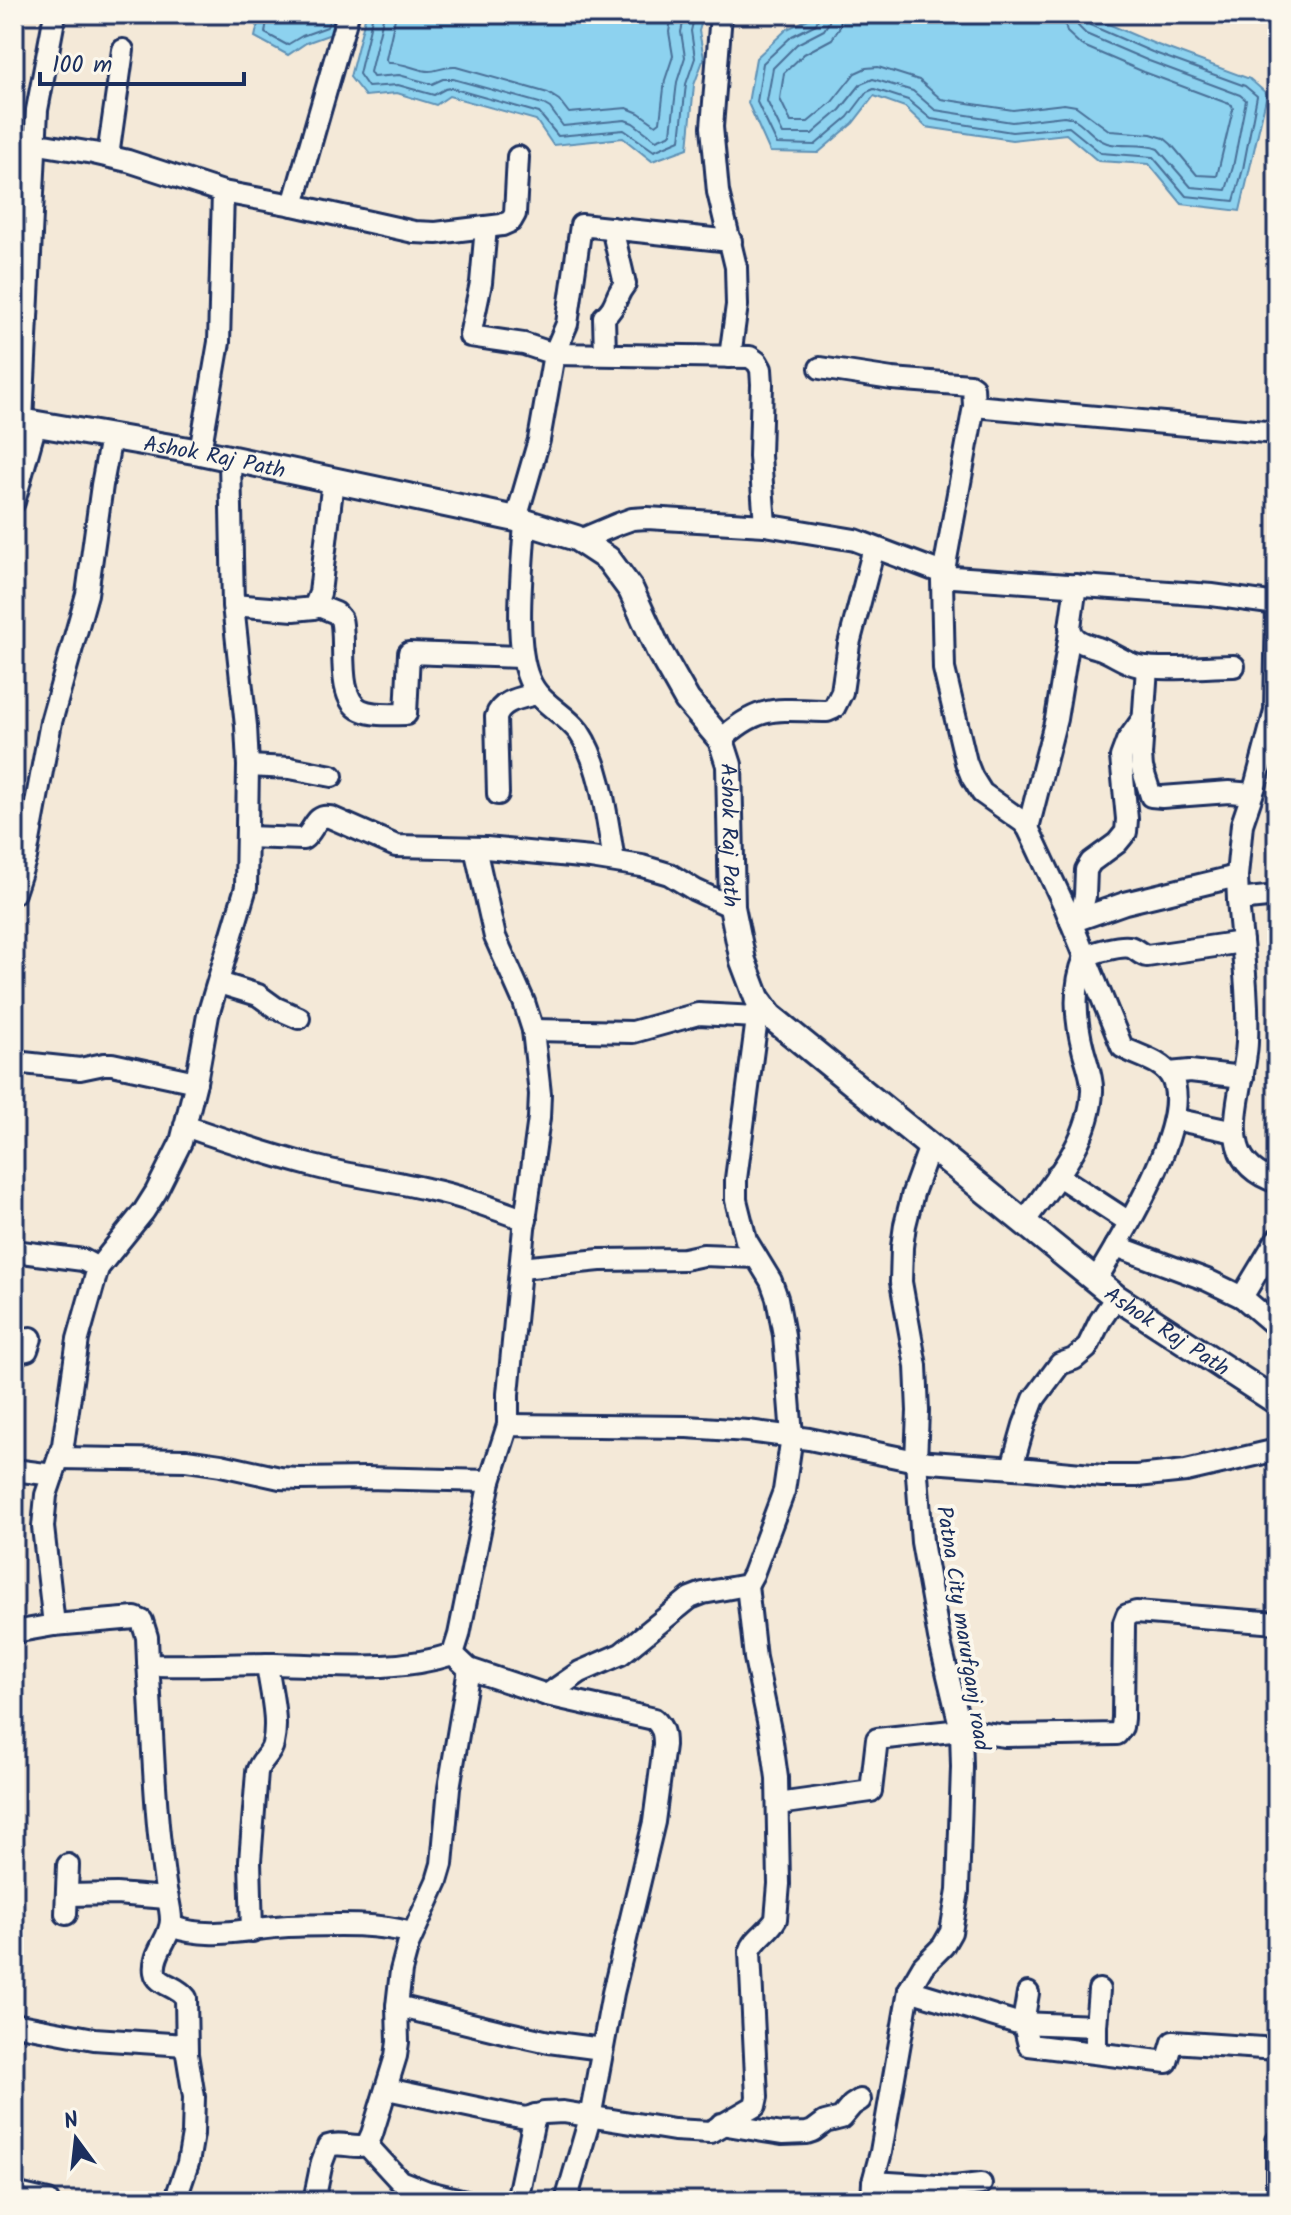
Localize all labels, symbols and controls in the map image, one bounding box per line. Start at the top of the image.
scale bar [40,36,244,86]
text: 100 m [52,46,112,85]
street label: Ashok Raj Path [141,428,288,490]
street label: Ashok Raj Path [709,763,747,907]
street label: Ashok Raj Path [1095,1279,1236,1387]
street label: Patna City marufganj road [925,1504,998,1754]
north arrow [36,2099,116,2179]
text: N [60,2103,83,2141]

